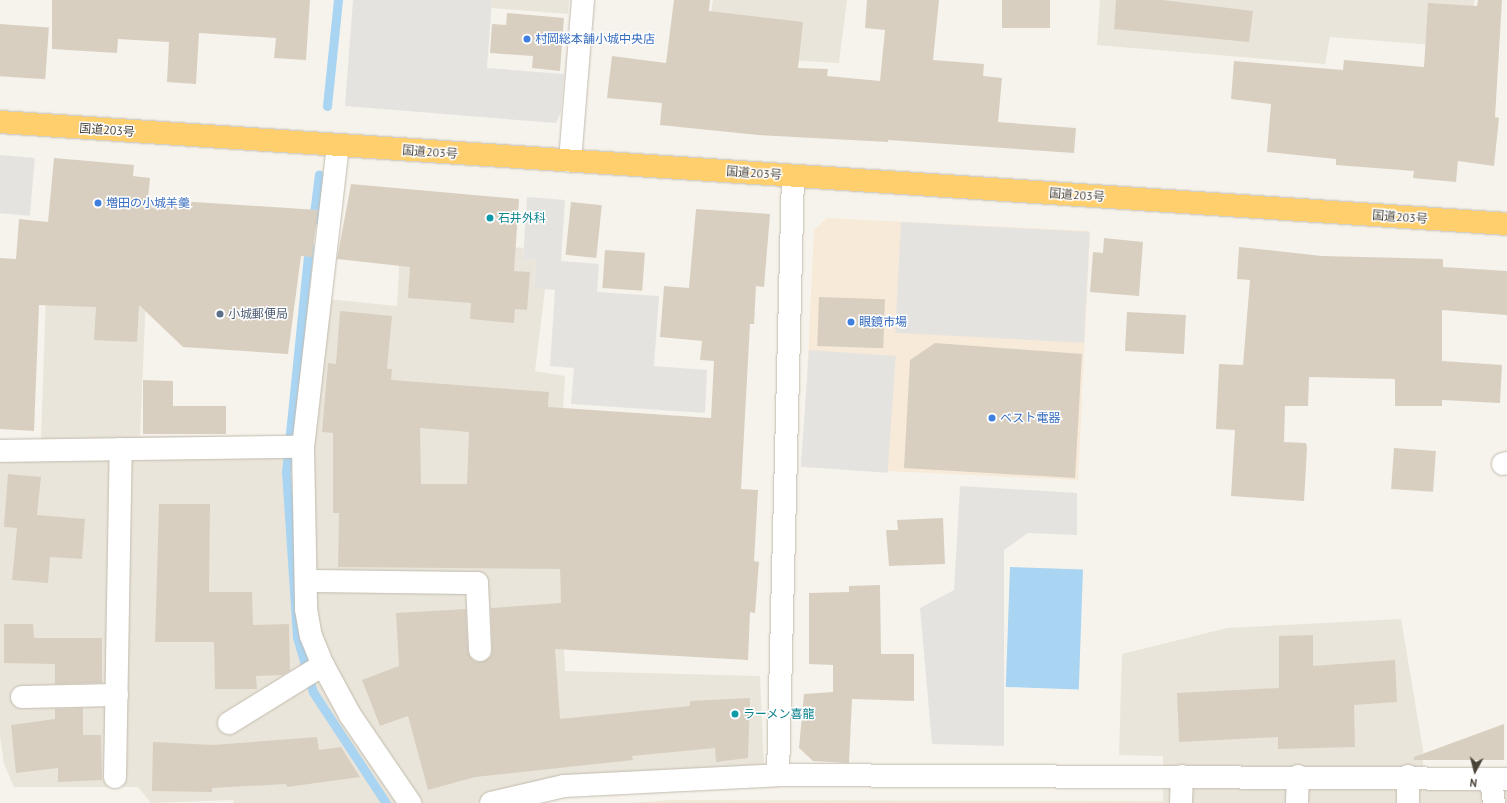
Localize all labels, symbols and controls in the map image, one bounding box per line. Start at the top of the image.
place label: 村岡総本舗小城中央店 [535,32,655,46]
marker: 村岡総本舗小城中央店 [522,34,532,44]
street label: 国道203号 [79,121,135,139]
street label: 国道203号 [402,143,458,161]
street label: 国道203号 [726,164,782,182]
street label: 国道203号 [1049,186,1105,204]
place label: 増田の小城羊羹 [106,196,190,210]
marker: 増田の小城羊羹 [93,198,103,208]
street label: 国道203号 [1372,208,1428,226]
place label: 石井外科 [498,211,546,225]
marker: 石井外科 [485,213,495,223]
place label: 小城郵便局 [228,307,288,321]
marker: 小城郵便局 [215,309,225,319]
place label: 眼鏡市場 [859,315,907,329]
marker: 眼鏡市場 [846,317,856,327]
place label: ベスト電器 [1000,411,1060,425]
marker: ベスト電器 [987,413,997,423]
place label: ラーメン喜龍 [743,707,815,721]
marker: ラーメン喜龍 [730,709,740,719]
north arrow [1455,751,1495,791]
text: N [1469,776,1478,790]

